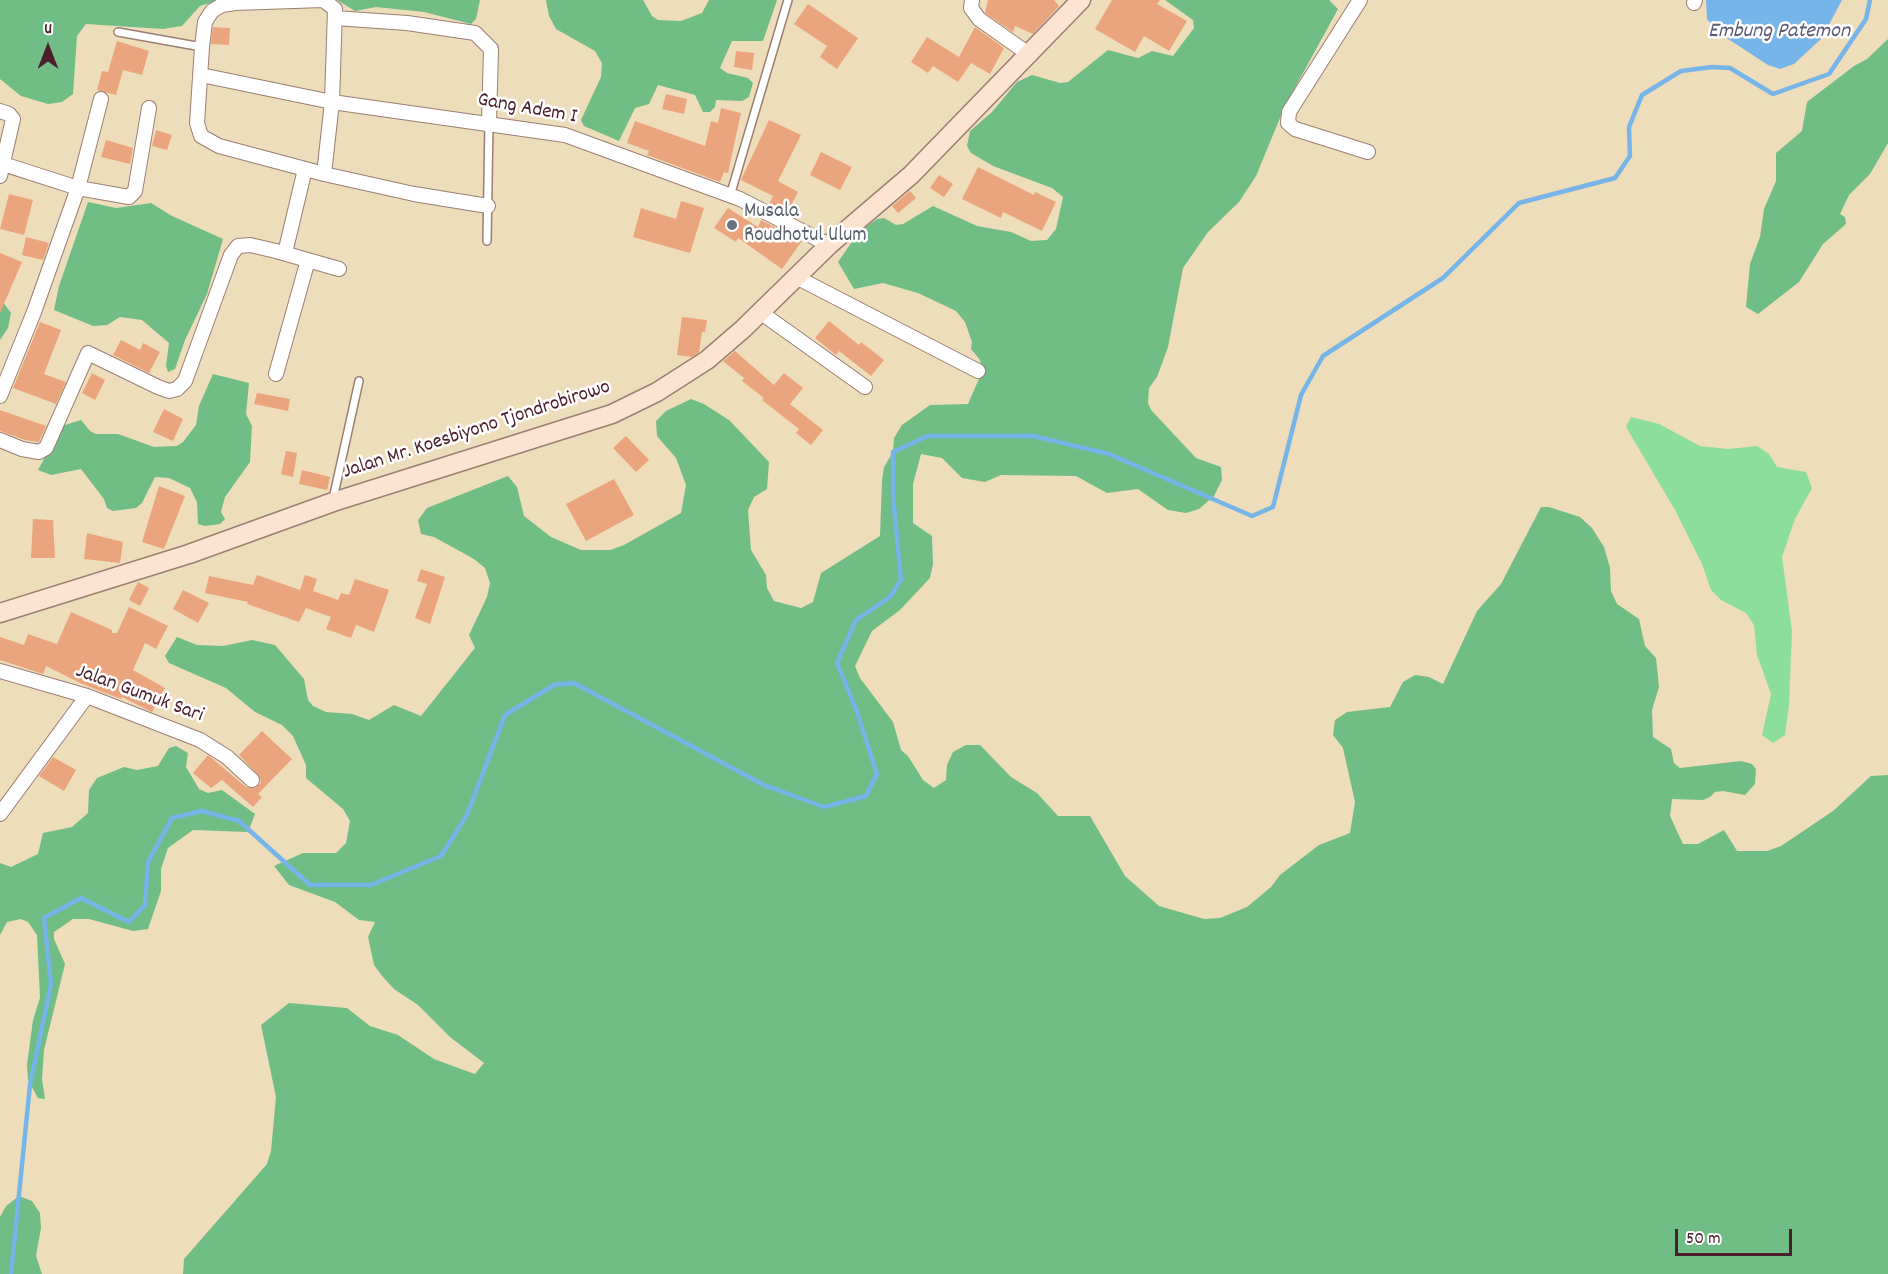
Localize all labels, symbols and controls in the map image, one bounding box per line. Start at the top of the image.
north arrow [18,18,78,78]
text: U [44,18,52,41]
water label: Embung Patemon [1708,20,1850,46]
street label: Gang Adem I [475,89,579,131]
place label: Musala Roudhotul Ulum [744,200,867,250]
marker: Musala Roudhotul Ulum [725,218,739,232]
street label: Jalan Mr. Koesbiyono Tjondrobirowo [340,376,614,486]
street label: Jalan Gumuk Sari [72,660,206,730]
scale bar [1678,1217,1795,1255]
text: 50 m [1686,1227,1721,1252]

